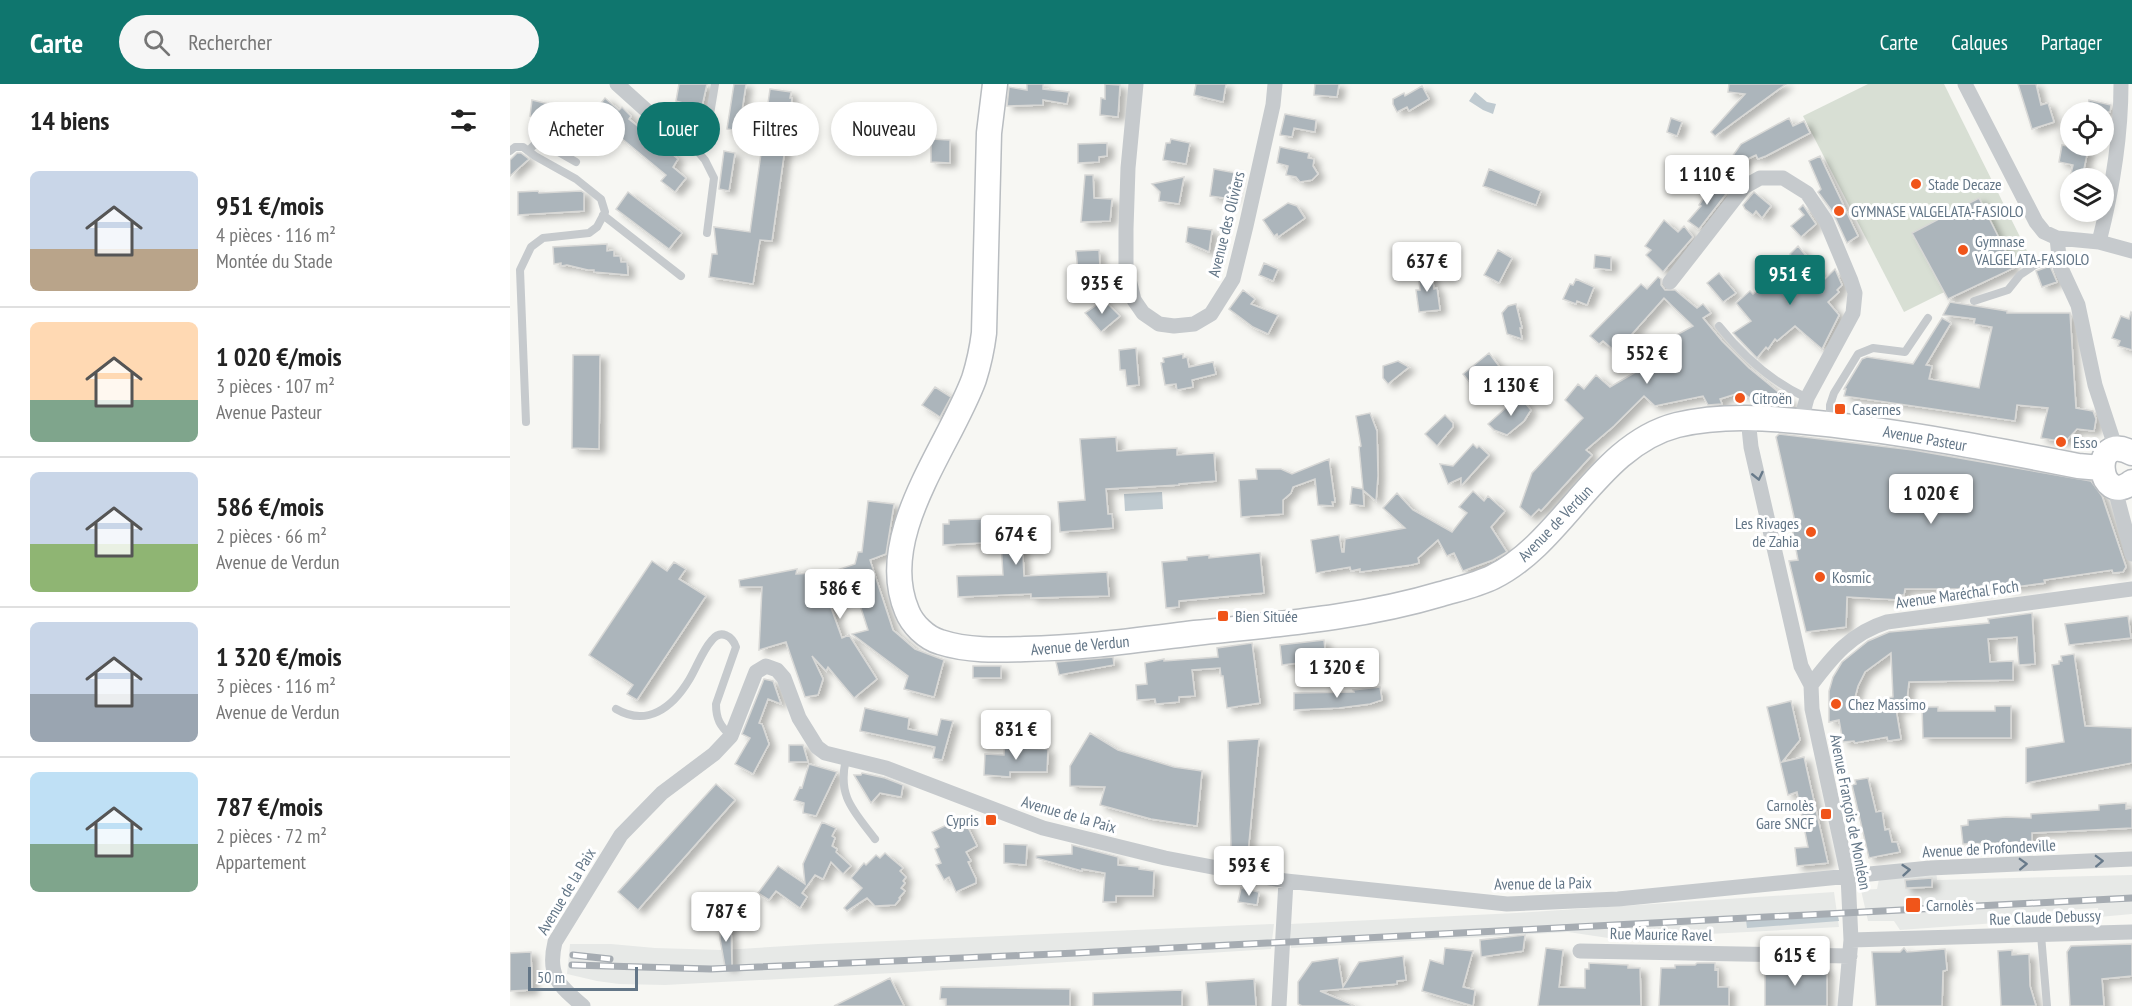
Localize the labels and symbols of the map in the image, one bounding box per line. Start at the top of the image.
pin: 1 110 € [1652,155,1762,206]
street label: Avenue des Oliviers [1203,169,1249,279]
place label: Stade Decaze [1928,174,2002,194]
marker: Stade Decaze [1909,177,1923,191]
place label: GYMNASE VALGELATA-FASIOLO [1851,201,2024,221]
marker: GYMNASE VALGELATA-FASIOLO [1832,204,1846,218]
place label: Gymnase VALGELATA-FASIOLO [1974,231,2089,269]
pin: 637 € [1385,242,1469,293]
marker: Gymnase VALGELATA-FASIOLO [1956,243,1970,257]
pin: 951 € [1748,255,1832,306]
pin: 935 € [1060,264,1144,315]
pin: 552 € [1605,334,1689,385]
pin: 1 130 € [1456,366,1566,417]
place label: Citroën [1752,388,1792,408]
marker: Citroën [1733,391,1747,405]
place label: Casernes [1852,399,1901,419]
marker: Casernes [1833,402,1847,416]
street label: Avenue Pasteur [1882,421,1969,455]
place label: Esso [2073,432,2098,452]
marker: Esso [2054,435,2068,449]
one-way arrow [1750,470,1763,480]
pin: 1 020 € [1876,474,1986,525]
street label: Avenue de Verdun [1513,480,1597,566]
place label: Les Rivages de Zahia [1735,513,1799,551]
pin: 674 € [974,515,1058,566]
marker: Les Rivages de Zahia [1804,525,1818,539]
place label: Kosmic [1832,567,1871,587]
pin: 586 € [798,569,882,620]
marker: Kosmic [1813,570,1827,584]
street label: Avenue Maréchal Foch [1894,575,2020,613]
place label: Bien Située [1235,606,1298,626]
marker: Bien Située [1216,609,1230,623]
street label: Avenue de Verdun [1030,631,1130,659]
pin: 1 320 € [1282,648,1392,699]
place label: Chez Massimo [1848,694,1926,714]
marker: Chez Massimo [1829,697,1843,711]
pin: 831 € [974,710,1058,761]
street label: Avenue François de Monléon [1826,732,1876,892]
street label: Avenue de la Paix [1019,791,1119,837]
place label: Carnolès Gare SNCF [1756,795,1814,833]
marker: Carnolès Gare SNCF [1819,807,1833,821]
place label: Cypris [946,810,979,830]
marker: Cypris [984,813,998,827]
street label: Avenue de Profondeville [1922,835,2056,861]
street label: Avenue de la Paix [532,844,600,938]
pin: 593 € [1207,846,1291,897]
one-way arrow [2095,854,2104,867]
one-way arrow [2018,857,2027,870]
one-way arrow [1902,864,1911,877]
street label: Avenue de la Paix [1494,872,1592,894]
pin: 787 € [684,892,768,943]
place label: Carnolès [1926,895,1974,915]
marker: Carnolès [1904,896,1922,914]
street label: Rue Claude Debussy [1989,905,2101,929]
street label: Rue Maurice Ravel [1610,923,1712,945]
pin: 615 € [1753,936,1837,987]
scale bar [528,964,638,992]

